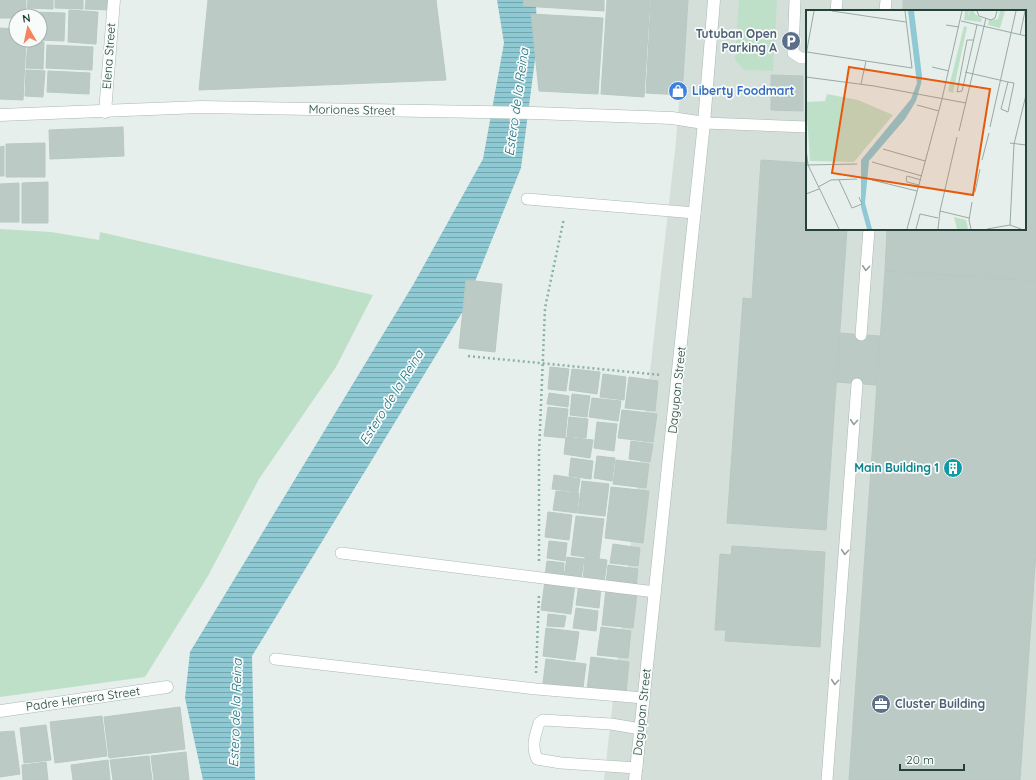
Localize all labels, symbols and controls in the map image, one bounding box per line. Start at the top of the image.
north arrow [8,8,48,48]
inset map [806,10,1026,230]
text: N [21,11,32,26]
street label: Elena Street [99,22,118,90]
place label: Tutuban Open Parking A [695,26,777,55]
parking icon: Tutuban Open Parking A [780,30,802,52]
water label: Estero de la Reina [501,46,532,157]
shop icon: Liberty Foodmart [667,80,689,102]
place label: Liberty Foodmart [692,83,795,98]
street label: Moriones Street [308,101,396,118]
one-way arrow [862,265,871,271]
water label: Estero de la Reina [355,346,427,447]
street label: Dagupan Street [664,346,689,434]
one-way arrow [850,419,859,425]
building icon: Main Building 1 [942,457,964,479]
place label: Main Building 1 [854,460,939,475]
one-way arrow [841,549,850,555]
water label: Estero de la Reina [225,657,245,768]
street label: Dagupan Street [629,668,654,756]
one-way arrow [831,679,840,685]
street label: Padre Herrera Street [25,683,141,714]
office icon: Cluster Building [870,693,892,715]
place label: Cluster Building [895,696,985,711]
scale bar [900,746,964,772]
text: 20 m [906,752,934,767]

